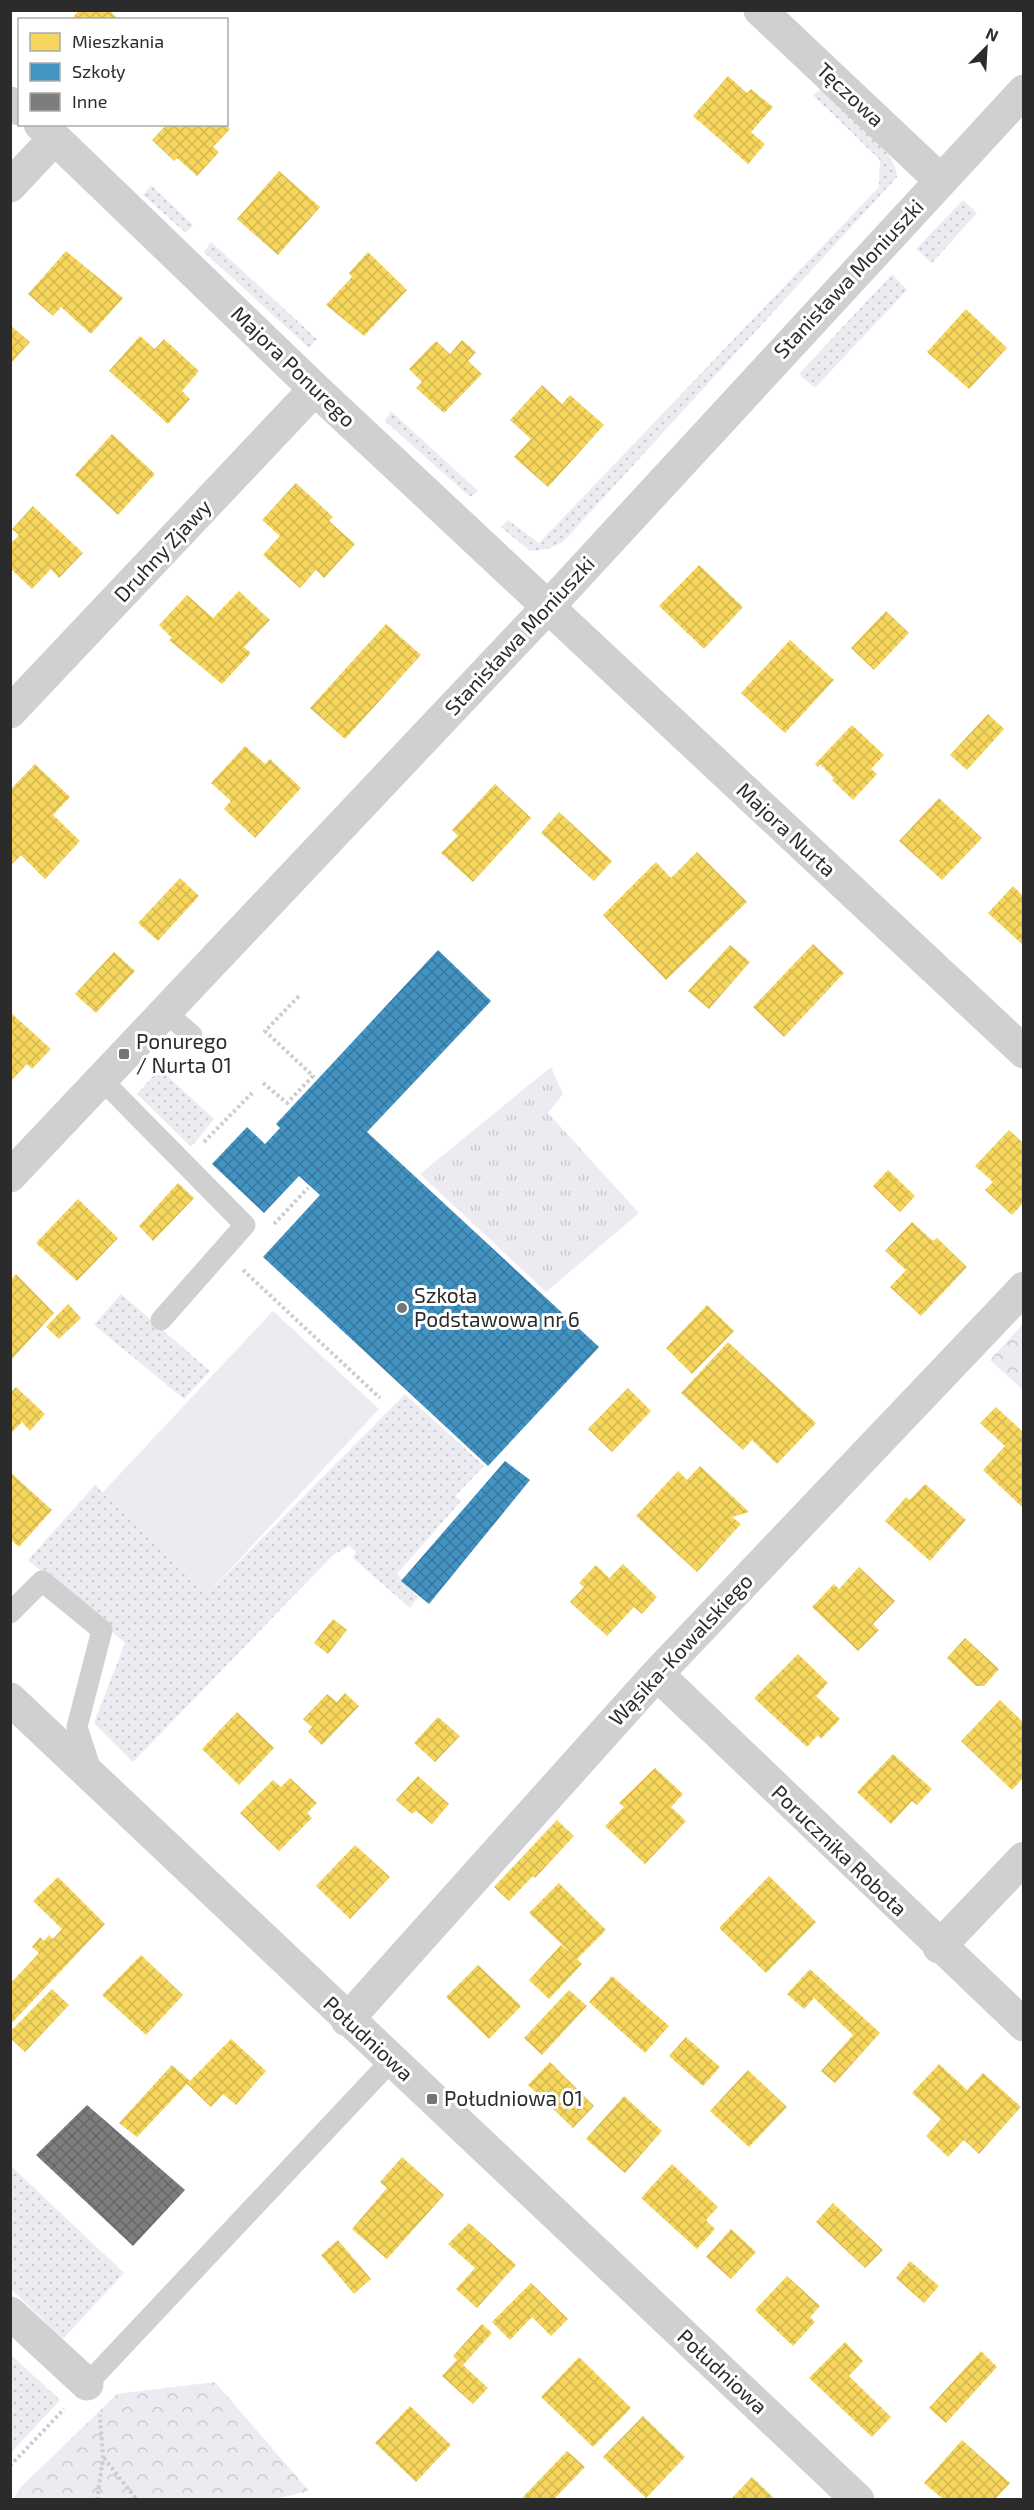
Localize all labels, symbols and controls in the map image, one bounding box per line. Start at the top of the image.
legend [18,18,228,126]
north arrow [956,18,1016,78]
text: N [983,23,1001,45]
text: Mieszkania [72,30,164,52]
street label: Tęczowa [812,57,890,131]
text: Szkoły [72,60,126,82]
text: Inne [72,90,107,112]
street label: Stanisława Moniuszki [768,193,928,363]
street label: Majora Ponurego [226,300,361,432]
street label: Druhny Zjawy [108,493,217,607]
street label: Stanisława Moniuszki [439,550,599,720]
street label: Majora Nurta [732,777,842,882]
place label: Ponurego / Nurta 01 [136,1028,232,1077]
marker: Ponurego / Nurta 01 [117,1047,131,1061]
place label: Szkoła Podstawowa nr 6 [414,1282,580,1331]
marker: Szkoła Podstawowa nr 6 [395,1301,409,1315]
street label: Wąsika-Kowalskiego [603,1568,757,1730]
street label: Porucznika Robota [767,1779,913,1921]
street label: Południowa [319,1990,419,2086]
place label: Południowa 01 [444,2085,583,2110]
marker: Południowa 01 [425,2092,439,2106]
street label: Południowa [673,2323,773,2419]

